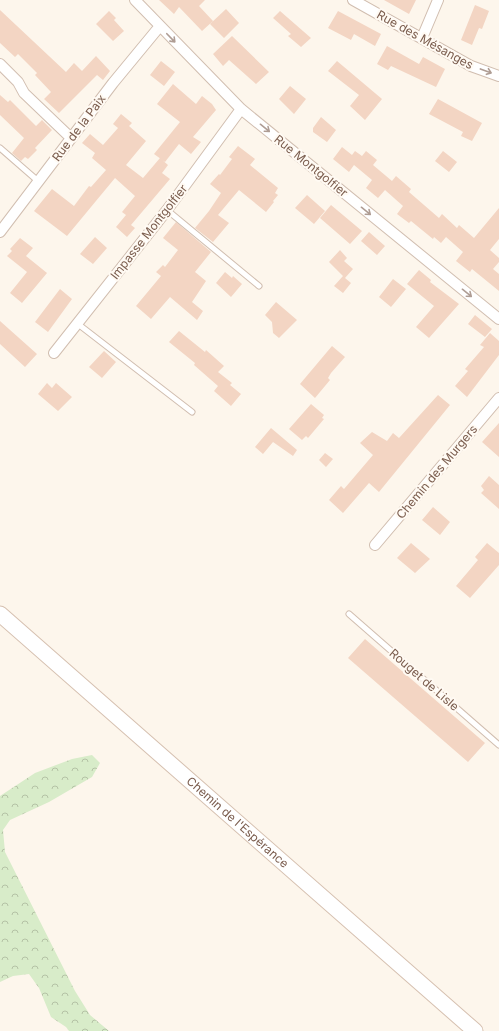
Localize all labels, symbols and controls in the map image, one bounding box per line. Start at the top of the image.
street label: Rue des Mésanges [374,7,476,72]
one-way arrow [167,33,176,43]
one-way arrow [479,68,491,76]
street label: Rue de la Paix [49,91,109,164]
one-way arrow [260,124,270,133]
street label: Rue Montgolfier [271,131,352,200]
street label: Impasse Montgolfier [107,181,191,282]
one-way arrow [360,206,371,215]
one-way arrow [461,288,472,297]
street label: Chemin des Murgers [393,422,480,522]
street label: Rouget de Lisle [387,645,462,714]
street label: Chemin de l'Espérance [184,773,292,871]

